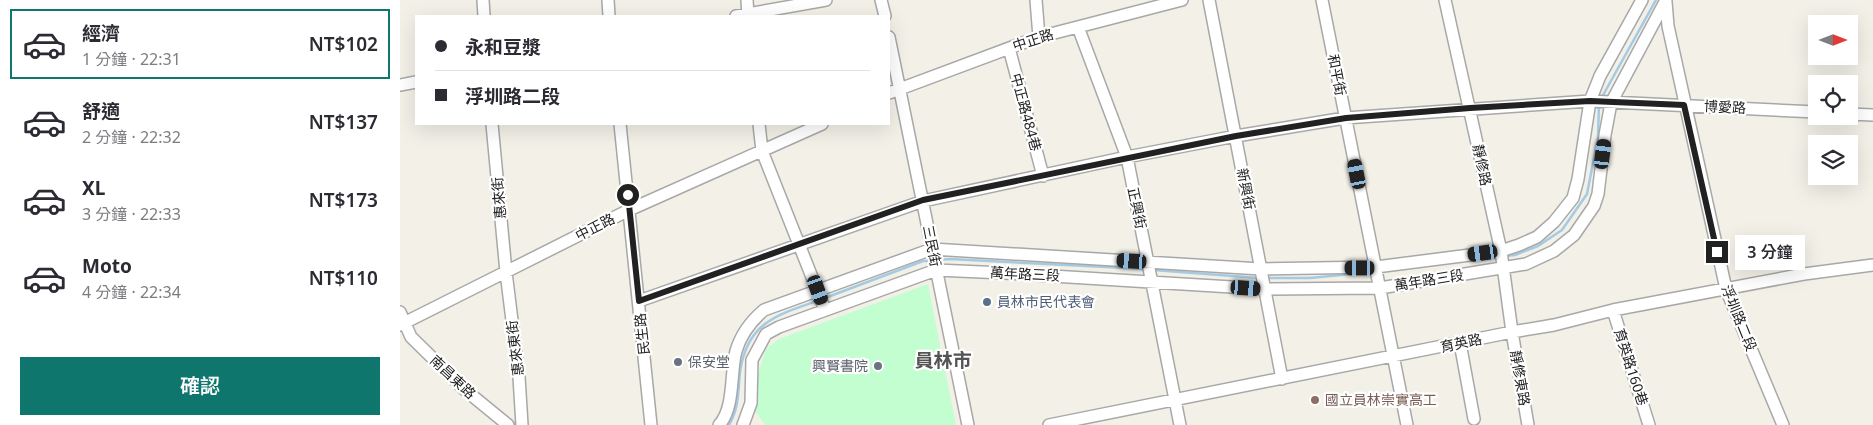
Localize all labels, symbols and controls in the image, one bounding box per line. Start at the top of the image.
north arrow [1808,15,1858,65]
map controls [1808,15,1858,185]
text: 經濟 [82,20,120,46]
icon: car [22,22,67,67]
street label: 中正路 [1010,24,1056,55]
text: NT$102 [309,31,378,57]
text: 永和豆漿 [465,34,541,60]
text: 1 分鐘 · 22:31 [82,48,181,70]
street label: 和平街 [1324,52,1351,97]
street label: 中正路484巷 [1007,71,1046,153]
button: locate [1808,75,1858,125]
text: 浮圳路二段 [465,83,560,109]
street label: 博愛路 [1704,96,1746,117]
text: 舒適 [82,98,120,124]
icon: car [22,100,67,145]
text: NT$137 [309,109,378,135]
text: 2 分鐘 · 22:32 [82,126,181,148]
button: layers [1808,135,1858,185]
car [1593,138,1612,170]
street label: 靜修路 [1469,142,1496,187]
car [1346,158,1367,190]
street label: 新興街 [1233,166,1260,211]
text: XL [82,175,105,201]
street label: 惠來街 [487,176,510,220]
icon: car [22,178,67,223]
route start [617,184,639,206]
street label: 正興街 [1124,185,1151,230]
text: NT$173 [309,187,378,213]
text: 3 分鐘 · 22:33 [82,203,181,225]
street label: 中正路 [572,209,618,245]
street label: 三民街 [919,223,946,268]
callout: 3 分鐘 [1734,234,1804,270]
route end [1706,241,1728,263]
text: 3 分鐘 [1747,241,1793,263]
car [1467,243,1498,263]
text: Moto [82,253,132,279]
car [1116,253,1147,269]
icon: car [22,256,67,301]
car [1345,261,1375,276]
street label: 萬年路三段 [990,262,1060,285]
text: NT$110 [309,265,378,291]
street label: 萬年路三段 [1393,265,1465,294]
car [805,273,830,307]
car [1230,279,1261,297]
text: 4 分鐘 · 22:34 [82,281,181,303]
street label: 浮圳路二段 [1718,282,1761,354]
place label: 員林市民代表會 [997,292,1095,311]
marker: 員林市民代表會 [981,296,993,308]
street label: 民生路 [630,312,653,356]
street label: 惠來東街 [502,319,527,377]
street label: 育英路160巷 [1610,326,1653,408]
street label: 育英路 [1438,329,1483,356]
district label: 員林市 [914,347,972,373]
street label: 靜修東路 [1506,349,1535,407]
street label: 南昌東路 [426,351,480,403]
place label: 保安堂 [688,352,730,371]
marker: 保安堂 [672,356,684,368]
place label: 興賢書院 [812,356,868,375]
button: 確認 [20,357,380,415]
marker: 興賢書院 [872,360,884,372]
place label: 國立員林崇實高工 [1325,390,1437,409]
marker: 國立員林崇實高工 [1309,394,1321,406]

